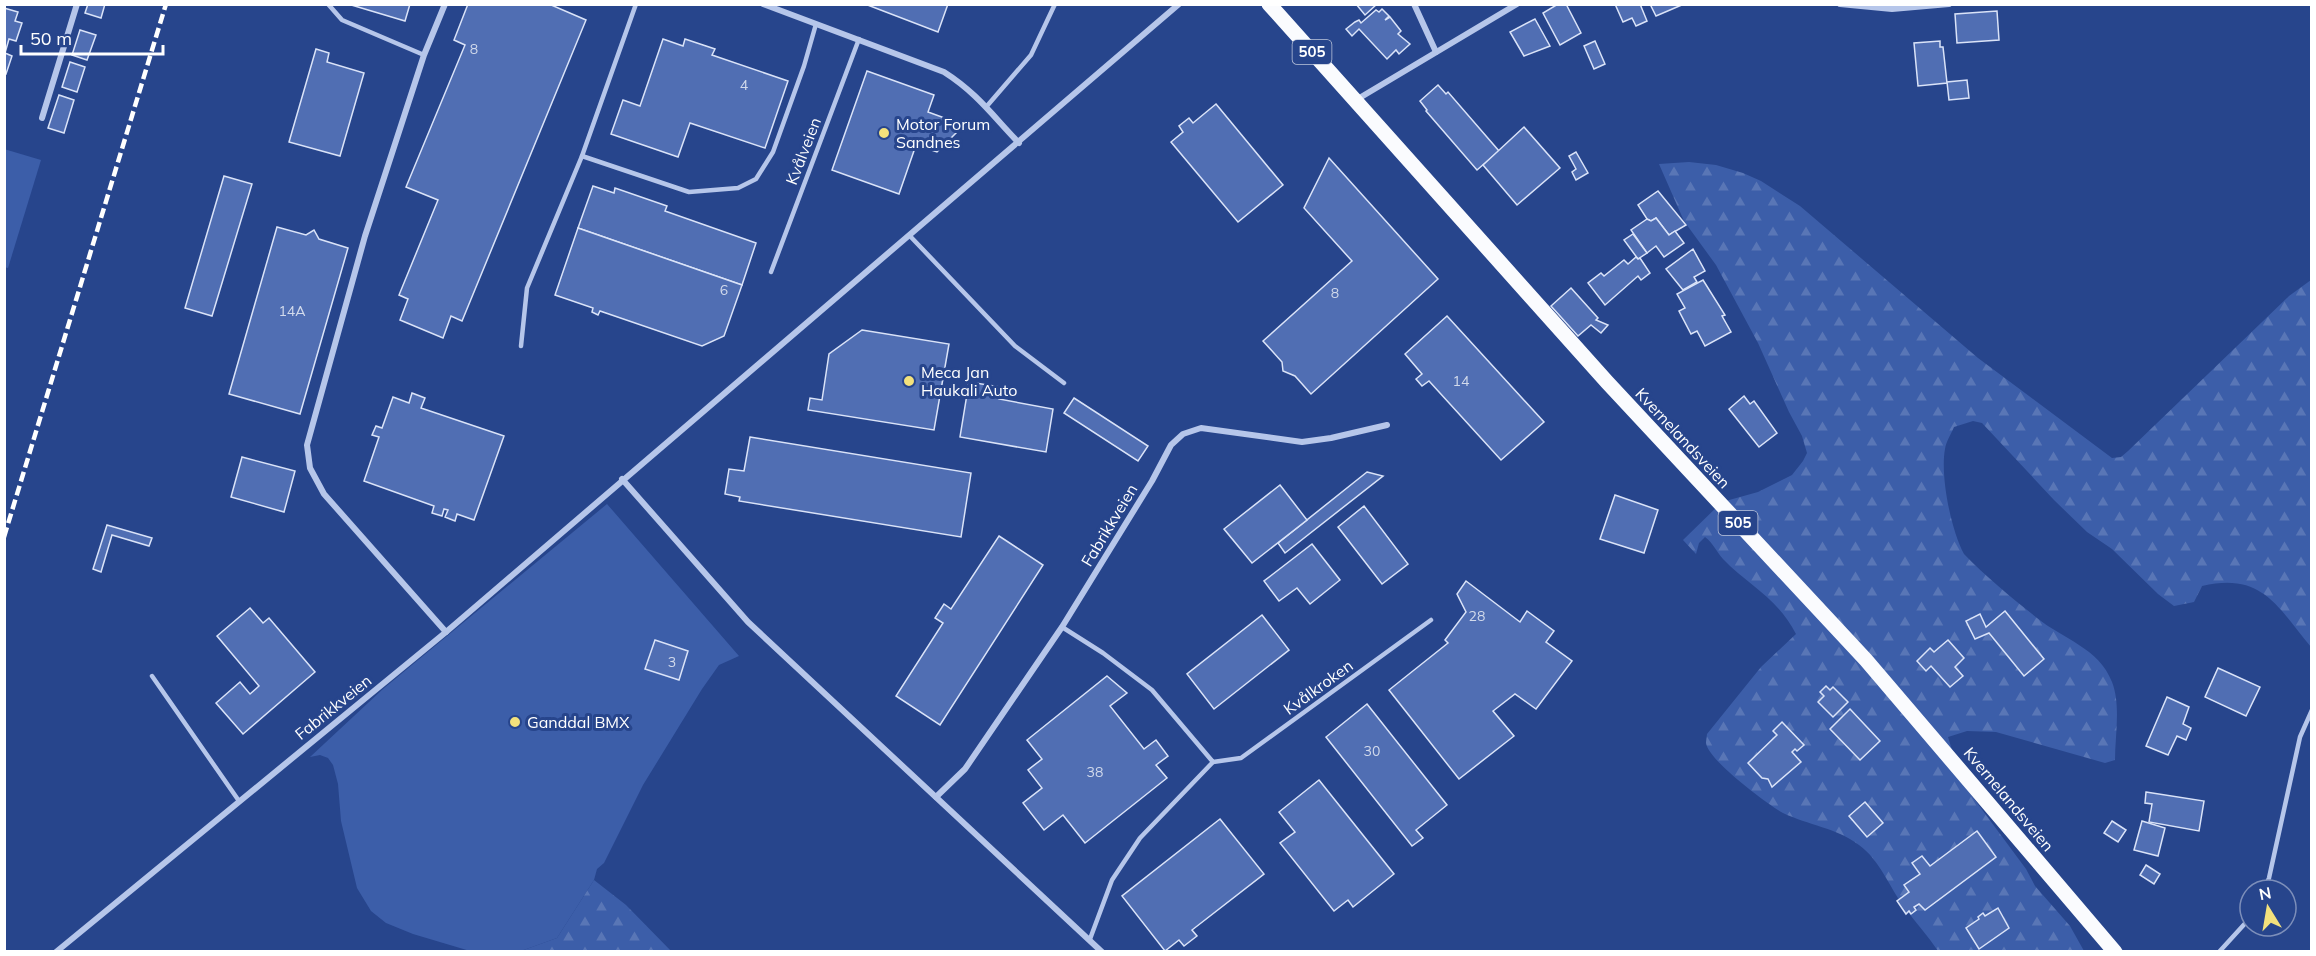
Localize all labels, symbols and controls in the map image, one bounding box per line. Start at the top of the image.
scale bar [21,18,164,56]
text: 50 m [30,27,72,50]
house number: 8 [470,40,478,58]
road number: 505 [1292,40,1332,64]
house number: 4 [740,76,749,94]
street label: Kvålveien [781,114,825,188]
place label: Motor Forum Sandnes [896,114,990,152]
marker: Motor Forum Sandnes [877,126,891,140]
house number: 6 [720,281,728,299]
house number: 8 [1331,284,1339,302]
house number: 14A [278,302,306,320]
place label: Meca Jan Haukali Auto [921,362,1017,400]
house number: 14 [1453,372,1470,390]
marker: Meca Jan Haukali Auto [902,374,916,388]
street label: Kvernelandsveien [1631,384,1735,492]
street label: Fabrikkveien [1077,480,1141,570]
road number: 505 [1718,511,1758,535]
house number: 28 [1469,607,1485,625]
house number: 3 [668,653,676,671]
street label: Kvålkroken [1279,655,1357,719]
street label: Fabrikkveien [291,670,375,744]
place label: Ganddal BMX [527,712,630,732]
marker: Ganddal BMX [508,715,522,729]
house number: 30 [1364,742,1380,760]
street label: Kvernelandsveien [1960,743,2058,855]
house number: 38 [1087,763,1103,781]
north arrow [2238,878,2298,938]
text: N [2257,882,2273,904]

